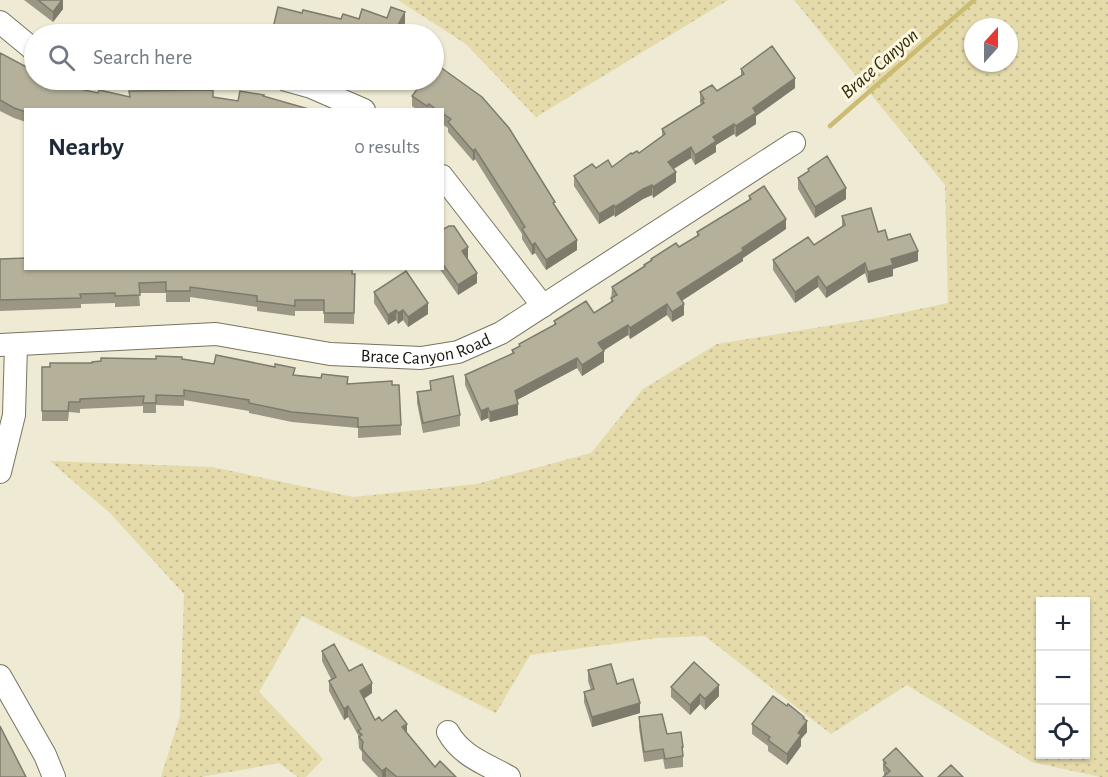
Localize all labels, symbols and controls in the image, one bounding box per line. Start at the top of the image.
north arrow [964,18,1018,72]
search box [24,24,444,90]
water label: Brace Canyon [837,25,922,103]
icon: search [45,41,78,74]
text: Search here [93,46,192,68]
text: Nearby [48,134,124,160]
text: 0 results [354,137,420,157]
street label: Brace Canyon Road [360,331,494,368]
map controls [1036,597,1090,759]
button: + [1036,597,1090,651]
button: − [1036,651,1090,705]
button: locate [1036,705,1090,759]

